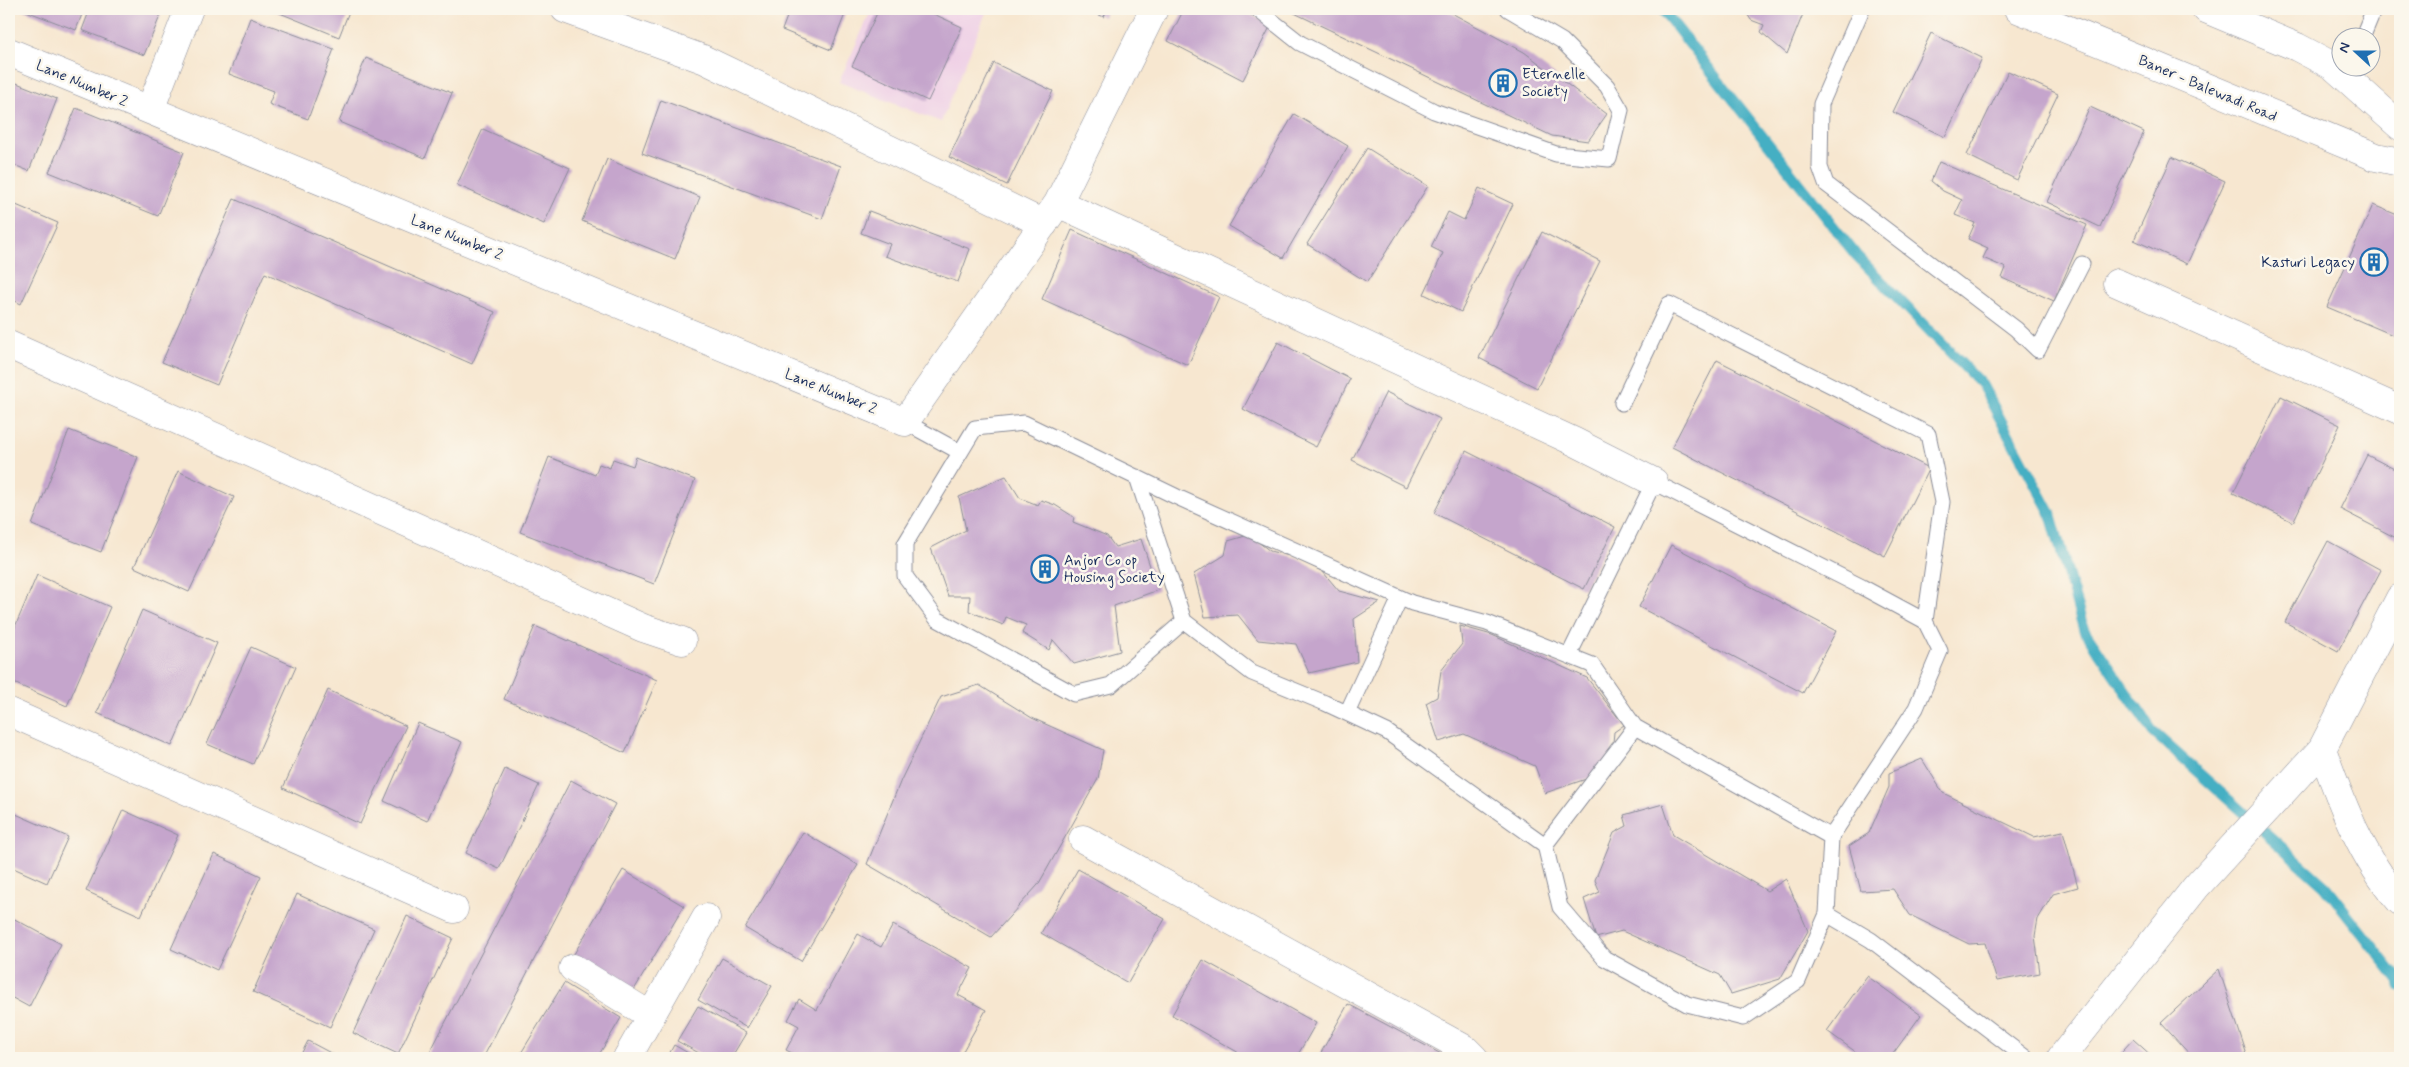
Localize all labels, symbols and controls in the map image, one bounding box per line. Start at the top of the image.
north arrow [2332,28,2382,78]
text: N [2335,40,2355,55]
street label: Baner - Balewadi Road [2135,51,2280,127]
street label: Lane Number 2 [33,56,130,112]
place label: Eternelle Society [1522,65,1586,102]
building icon: Eternelle Society [1488,68,1518,98]
street label: Lane Number 2 [408,210,506,265]
building icon: Kasturi Legacy [2359,247,2389,277]
place label: Kasturi Legacy [2261,253,2355,274]
street label: Lane Number 2 [782,364,880,419]
place label: Anjor Co op Housing Society [1064,551,1165,588]
building icon: Anjor Co op Housing Society [1030,554,1060,584]

